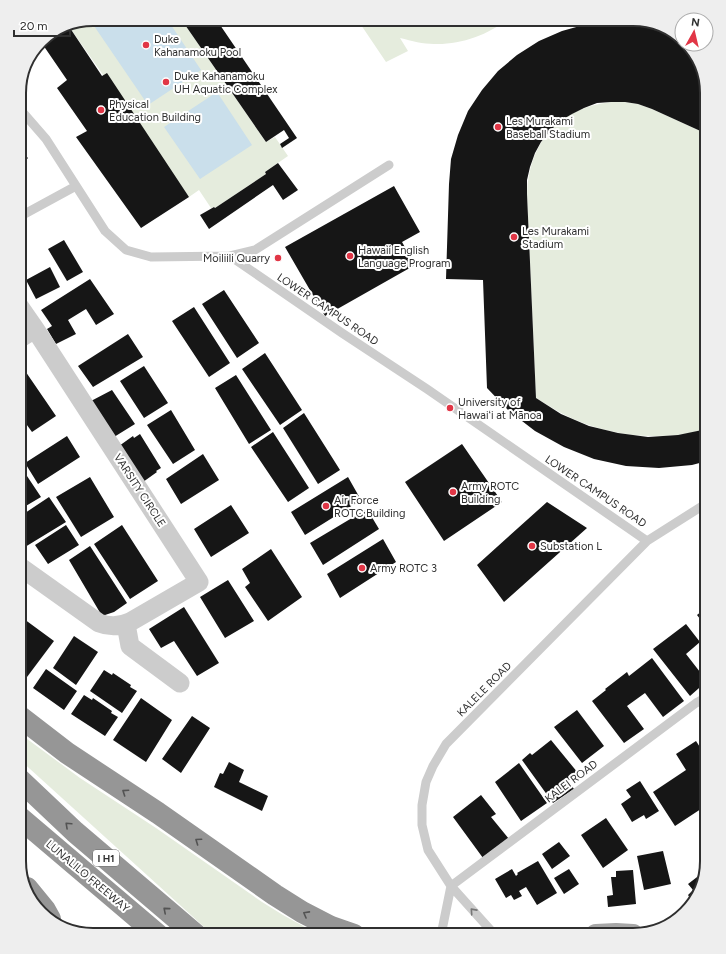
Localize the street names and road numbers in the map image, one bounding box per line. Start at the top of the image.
street label: LOWER CAMPUS ROAD [275,271,381,348]
street label: VARSITY CIRCLE [111,451,168,529]
street label: LOWER CAMPUS ROAD [543,453,649,530]
street label: KALELE ROAD [454,659,515,719]
street label: KALEI ROAD [542,757,601,805]
street label: LUNALILO FREEWAY [43,838,132,915]
road number: I H1 [93,850,119,866]

